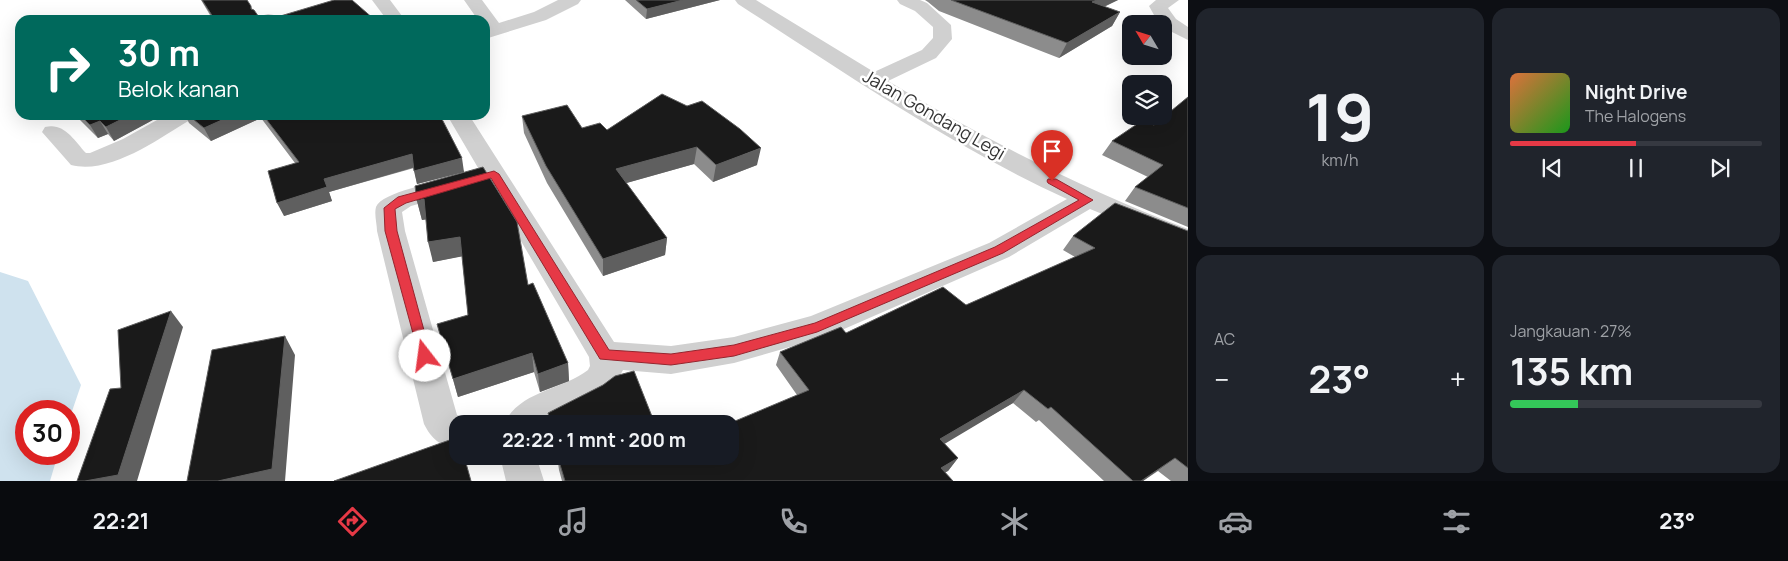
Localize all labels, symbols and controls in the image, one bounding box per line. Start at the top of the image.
north arrow [1122,15,1172,65]
map controls [1122,15,1172,125]
text: 30 m [118,29,200,77]
icon: right [35,35,100,100]
street label: Jalan Gondang Legi [859,63,1010,165]
text: 19 [1306,72,1374,161]
text: Belok kanan [118,74,239,104]
button: layers [1122,75,1172,125]
text: Night Drive [1585,79,1687,105]
text: The Halogens [1585,105,1686,127]
pin [1031,130,1073,181]
icon: arrive [1038,137,1066,165]
text: km/h [1321,149,1359,171]
icon: previous [1538,154,1566,182]
icon: pause [1622,154,1650,182]
icon: next [1706,154,1734,182]
text: Jangkauan · 27% [1510,320,1632,342]
text: AC [1214,328,1235,350]
position arrow [398,329,450,381]
text: 135 km [1510,344,1633,396]
text: 23° [1309,352,1370,404]
text: − [1214,360,1229,398]
text: + [1450,360,1466,398]
speed limit sign: 30 [15,400,80,465]
text: 22:22 · 1 mnt · 200 m [502,427,686,453]
icon: directions [335,504,370,539]
icon: music [556,504,591,539]
icon: phone [776,504,811,539]
icon: climate [997,504,1032,539]
icon: car [1218,504,1253,539]
icon: filters [1439,504,1474,539]
text: 22:21 [93,506,149,536]
text: 23° [1659,506,1695,536]

